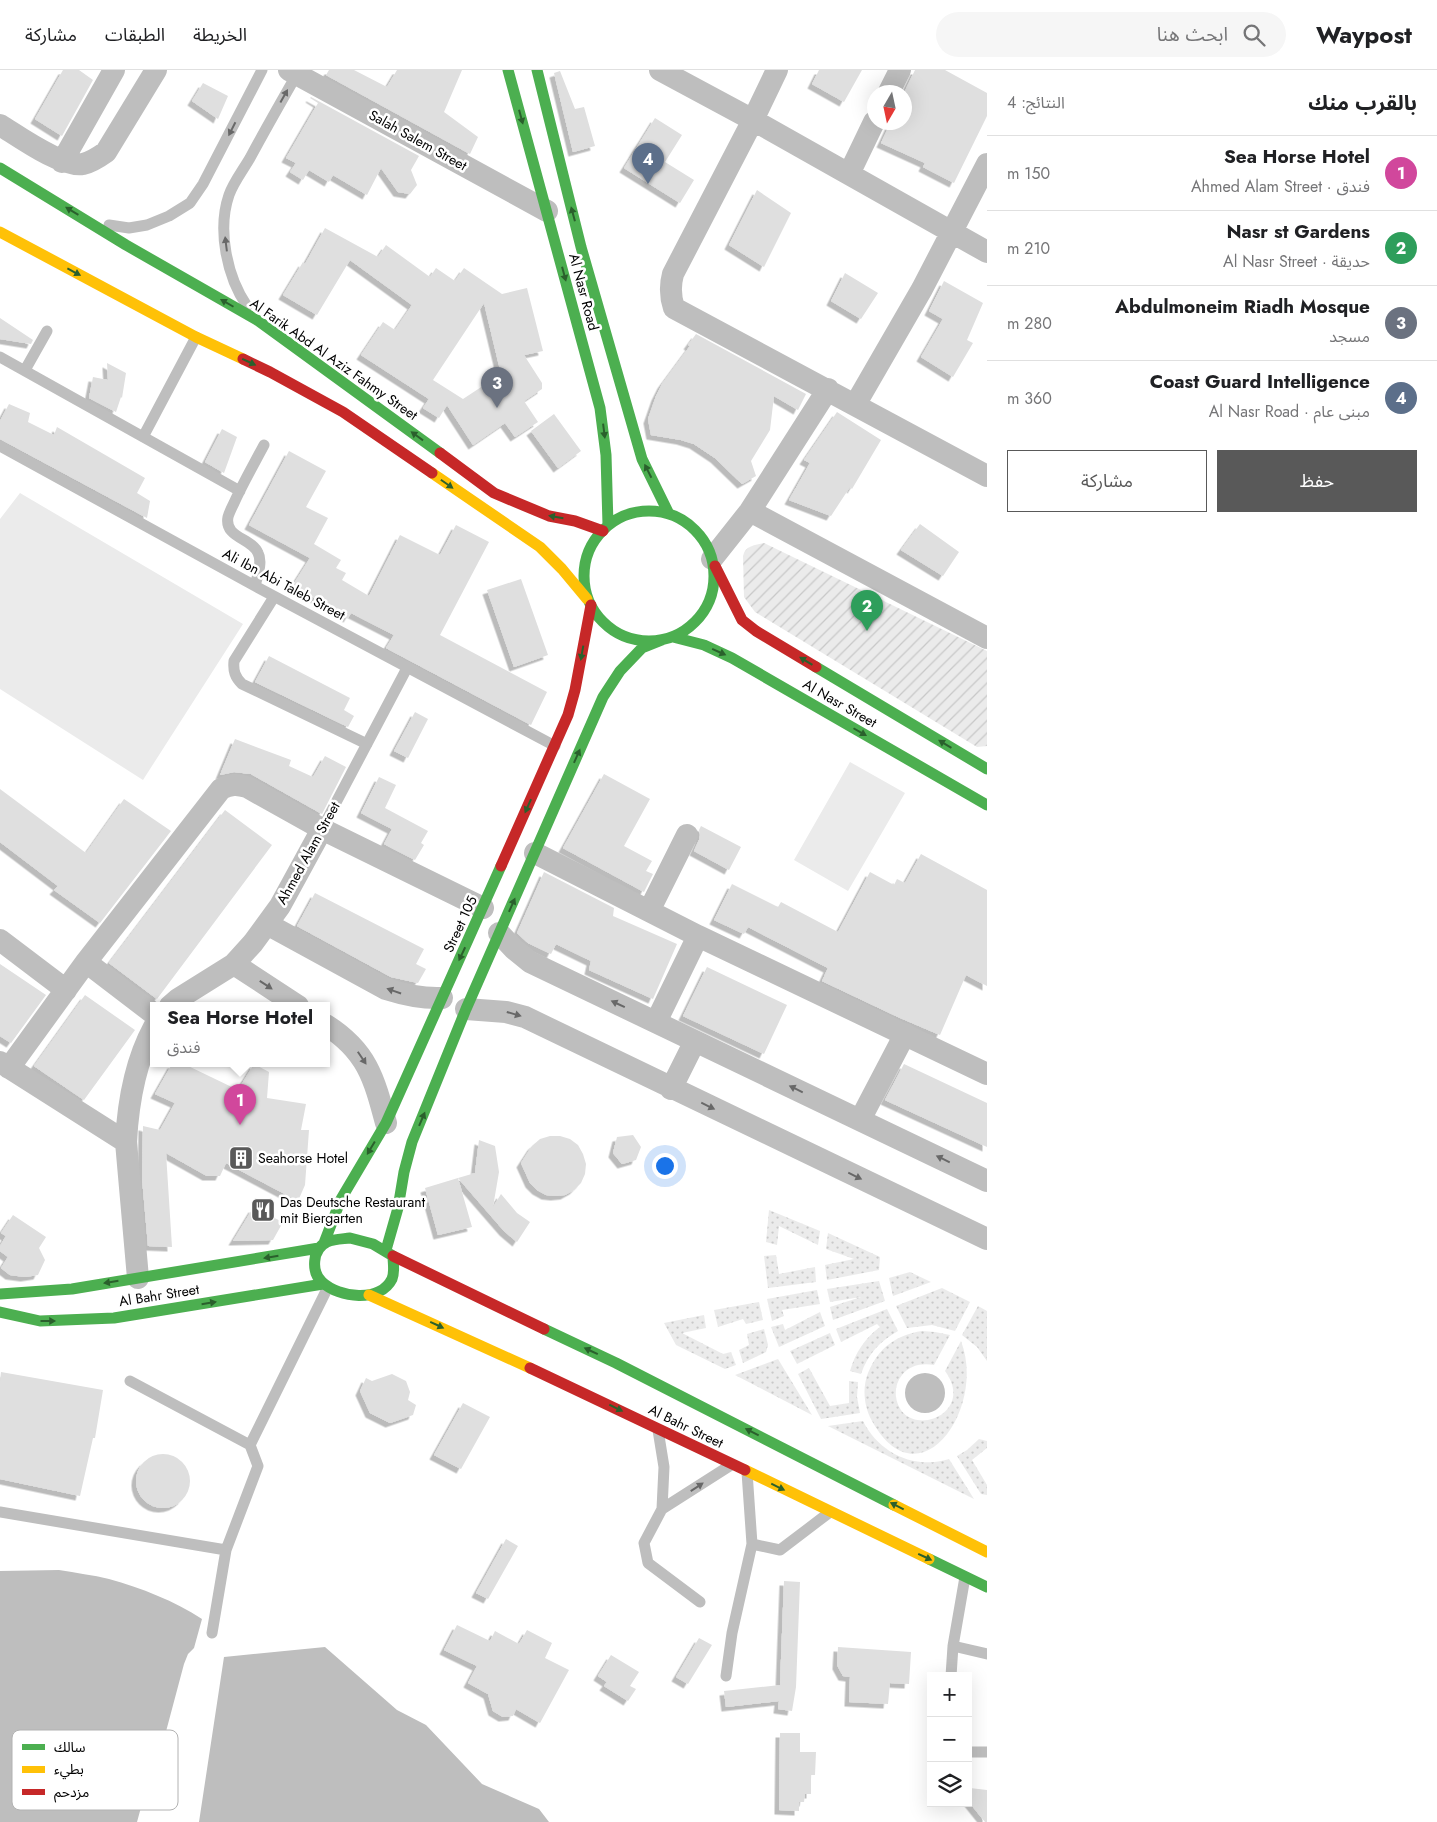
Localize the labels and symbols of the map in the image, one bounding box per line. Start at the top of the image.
north arrow [867,85,912,130]
one-way arrow [280,90,289,103]
street label: Salah Salem Street [365,105,471,176]
one-way arrow [517,109,525,125]
one-way arrow [228,122,236,136]
pin: 4 [632,143,664,184]
one-way arrow [66,206,79,215]
one-way arrow [568,206,576,221]
one-way arrow [222,235,230,251]
street label: Al Nasr Road [564,251,604,333]
one-way arrow [560,266,568,281]
one-way arrow [67,268,81,276]
street label: Al Farik Abd Al Aziz Fahmy Street [246,293,422,425]
one-way arrow [220,298,233,307]
one-way arrow [242,359,256,367]
pin: 3 [481,367,513,408]
one-way arrow [600,423,608,439]
one-way arrow [411,431,424,442]
one-way arrow [644,463,652,478]
one-way arrow [440,479,454,489]
one-way arrow [548,513,564,521]
street label: Ali Ibn Abi Taleb Street [219,543,349,625]
pin: 2 [851,590,883,631]
one-way arrow [577,645,585,661]
one-way arrow [712,648,726,656]
one-way arrow [799,656,812,665]
street label: Al Nasr Street [799,674,881,733]
one-way arrow [853,728,868,736]
one-way arrow [938,740,951,749]
one-way arrow [574,749,582,763]
street label: Ahmed Alam Street [271,797,345,908]
one-way arrow [524,799,532,813]
street label: Street 105 [438,892,482,956]
one-way arrow [508,898,516,912]
one-way arrow [458,947,466,961]
one-way arrow [260,980,273,990]
one-way arrow [386,987,401,995]
one-way arrow [611,1000,625,1008]
one-way arrow [507,1011,522,1019]
one-way arrow [357,1051,366,1065]
pin: 1 [224,1084,256,1125]
one-way arrow [789,1085,804,1094]
one-way arrow [701,1102,716,1111]
one-way arrow [418,1112,426,1126]
one-way arrow [366,1142,375,1155]
building icon: Seahorse Hotel [228,1145,254,1171]
place label: Seahorse Hotel [258,1148,348,1168]
your location [652,1153,678,1179]
one-way arrow [936,1155,950,1163]
one-way arrow [848,1173,862,1181]
place label: Das Deutsche Restaurant mit Biergarten [280,1192,426,1228]
restaurant icon: Das Deutsche Restaurant mit Biergarten [250,1197,276,1223]
one-way arrow [263,1253,279,1261]
one-way arrow [102,1279,118,1287]
street label: Al Bahr Street [117,1279,201,1311]
one-way arrow [201,1298,217,1306]
one-way arrow [40,1317,56,1325]
one-way arrow [430,1322,444,1330]
one-way arrow [584,1347,598,1355]
street label: Al Bahr Street [645,1399,727,1453]
one-way arrow [609,1404,623,1412]
one-way arrow [745,1428,759,1436]
one-way arrow [690,1482,703,1492]
one-way arrow [771,1483,785,1491]
one-way arrow [890,1502,904,1510]
one-way arrow [917,1553,932,1561]
legend [12,1730,178,1810]
text: سالك [54,1737,86,1757]
text: بطيء [54,1759,84,1780]
text: مزدحم [54,1782,89,1803]

